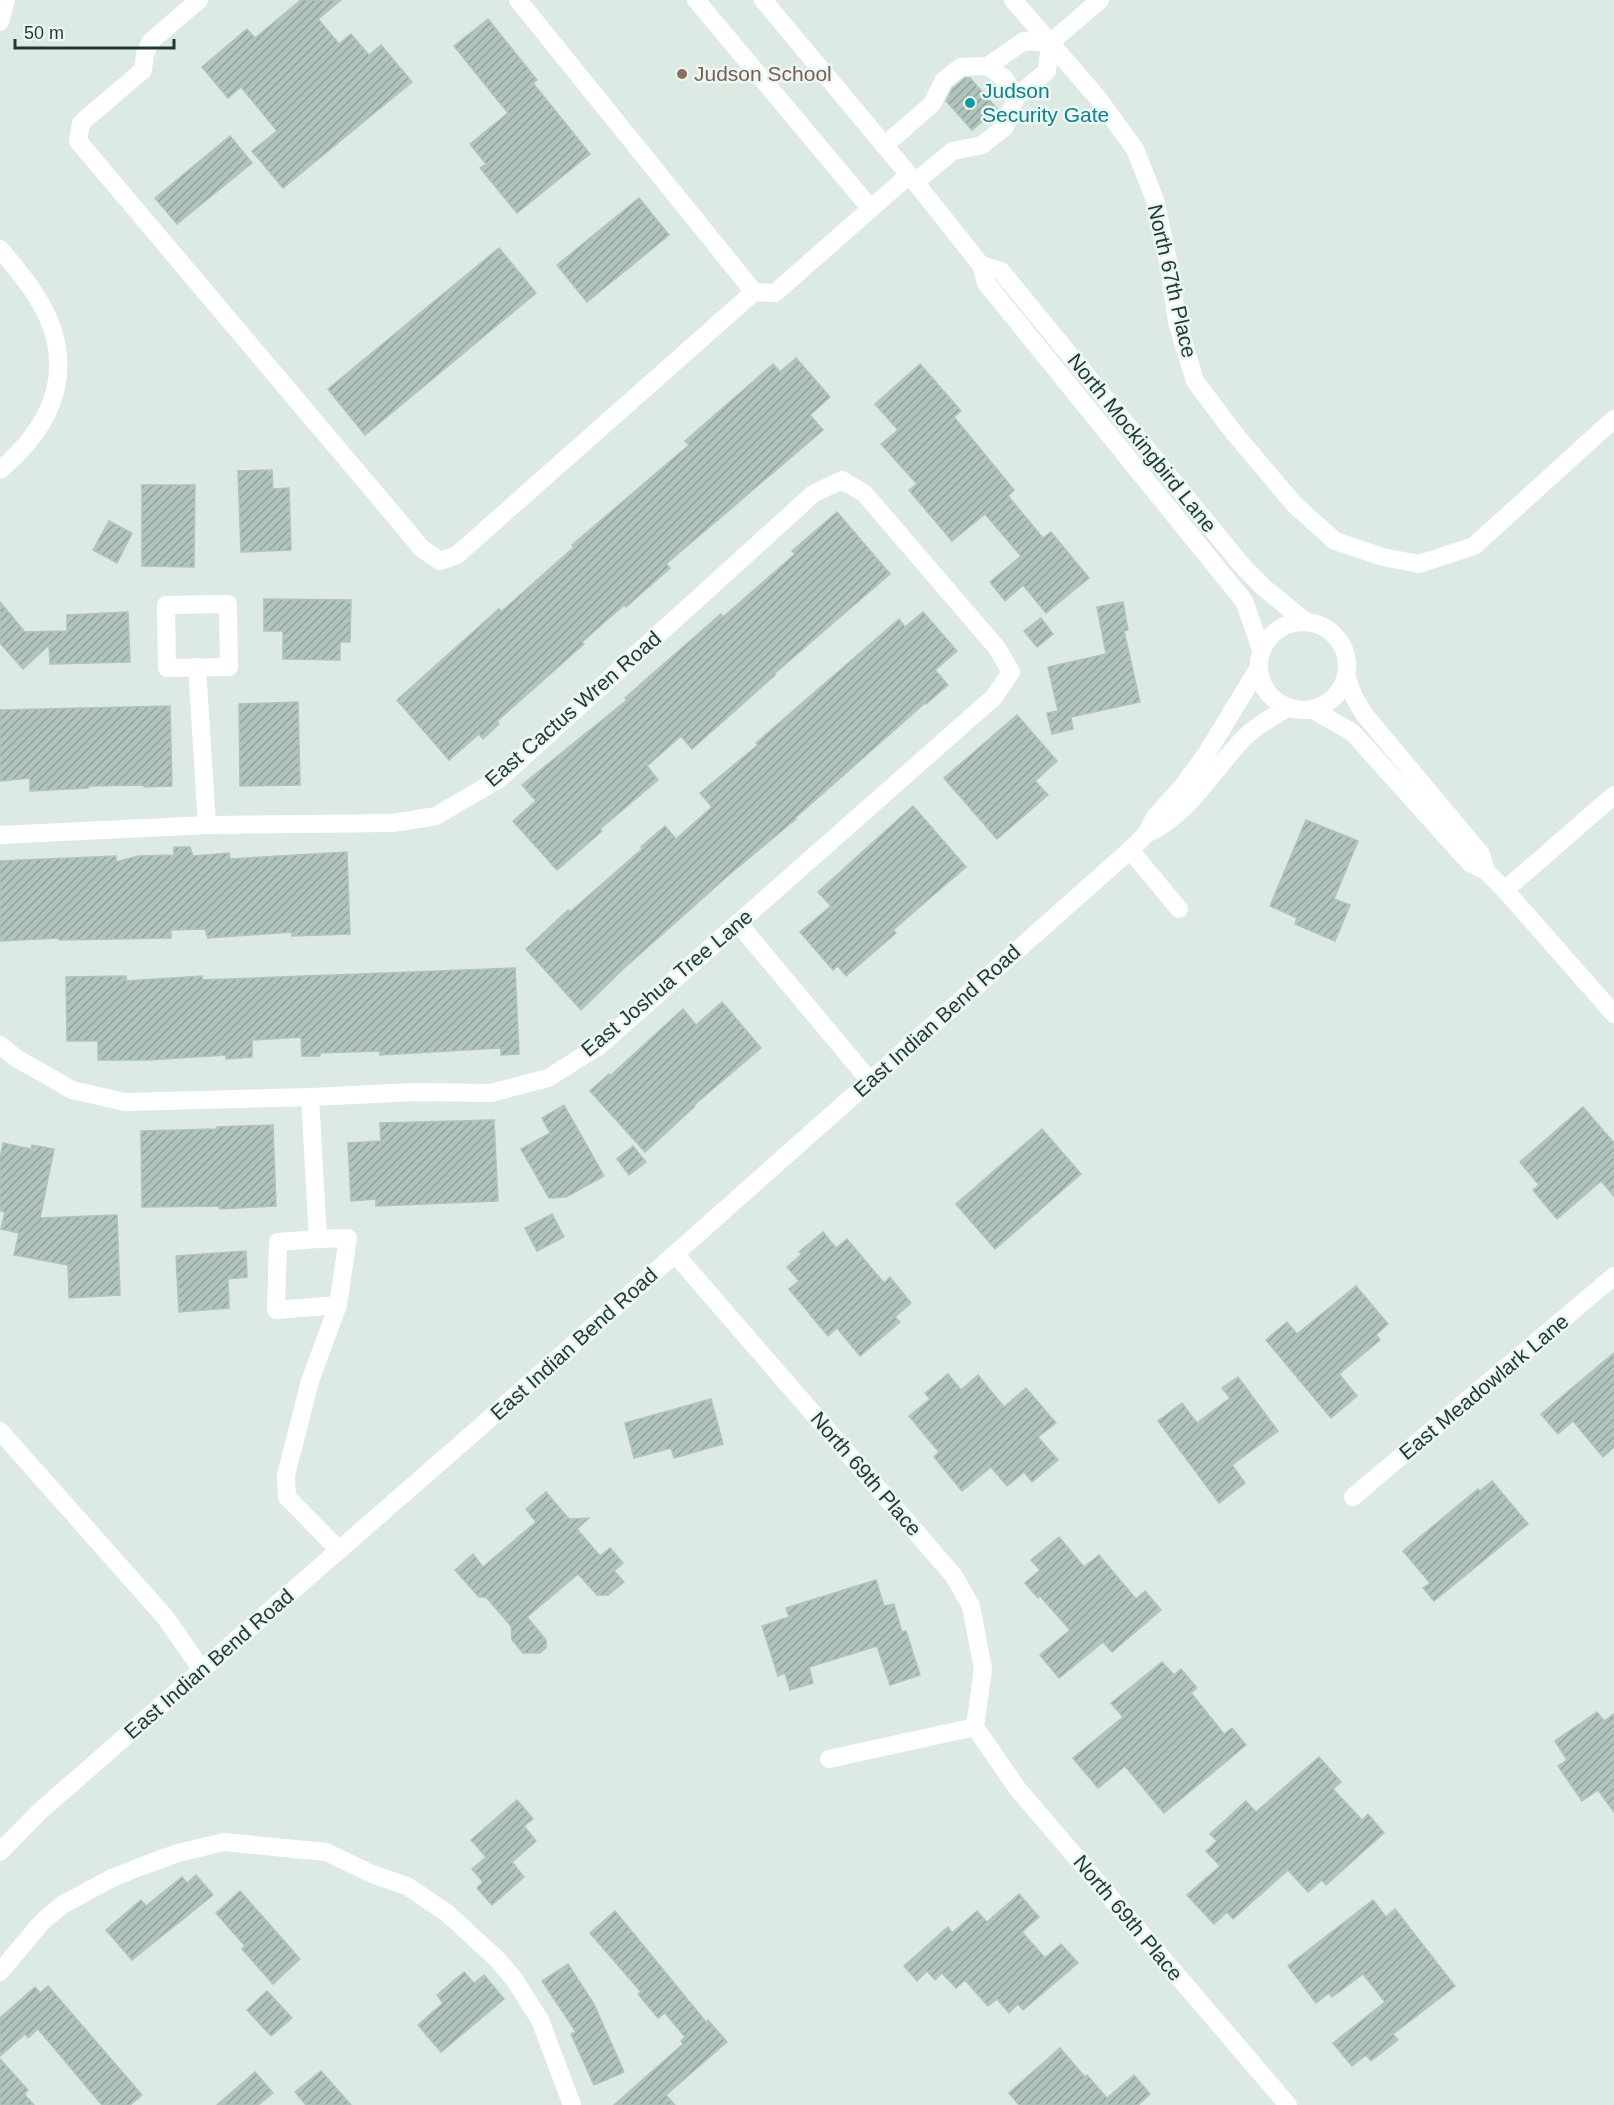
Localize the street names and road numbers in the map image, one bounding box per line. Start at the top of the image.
street label: North 67th Place [1144,202,1201,360]
street label: North Mockingbird Lane [1063,349,1221,537]
street label: East Cactus Wren Road [480,626,665,791]
street label: East Joshua Tree Lane [577,904,757,1061]
street label: East Indian Bend Road [849,940,1025,1101]
street label: East Indian Bend Road [486,1263,662,1424]
street label: East Meadowlark Lane [1394,1309,1573,1464]
street label: North 69th Place [806,1407,926,1540]
street label: East Indian Bend Road [120,1584,298,1743]
street label: North 69th Place [1069,1850,1187,1985]

